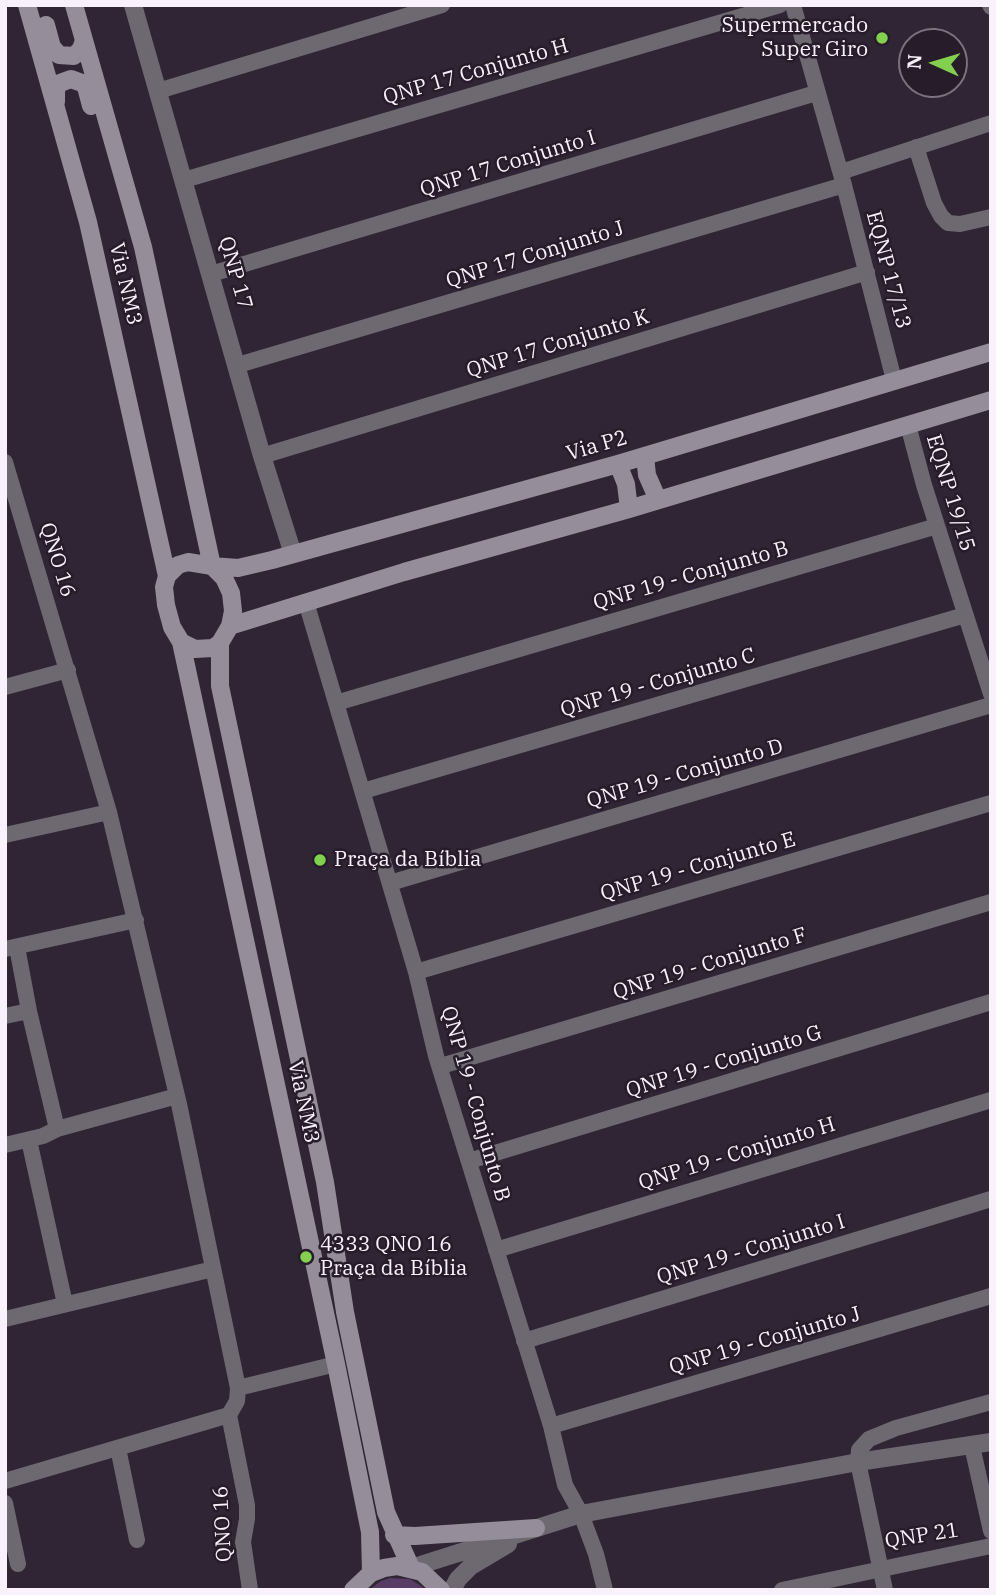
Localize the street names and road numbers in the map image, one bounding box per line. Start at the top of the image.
street label: QNP 17 Conjunto H [380,33,572,111]
street label: QNP 17 Conjunto I [417,125,599,203]
street label: EQNP 17/13 [860,208,916,332]
street label: QNP 17 Conjunto J [443,216,627,294]
street label: QNP 17 [213,234,257,312]
street label: Via NM3 [103,240,147,328]
street label: QNP 17 Conjunto K [464,304,652,384]
street label: Via P2 [564,425,630,467]
street label: EQNP 19/15 [920,431,980,555]
street label: QNO 16 [34,520,80,600]
street label: QNP 19 - Conjunto B [590,536,792,616]
street label: QNP 19 - Conjunto C [558,643,758,723]
street label: QNP 19 - Conjunto D [584,734,786,814]
street label: QNP 19 - Conjunto E [598,827,798,907]
street label: QNP 19 - Conjunto F [610,923,810,1005]
street label: QNP 19 - Conjunto B [435,1003,515,1205]
street label: QNP 19 - Conjunto G [623,1020,825,1104]
street label: Via NM3 [282,1058,324,1146]
street label: QNP 19 - Conjunto H [635,1112,839,1196]
street label: QNP 19 - Conjunto I [654,1209,848,1291]
street label: QNP 19 - Conjunto J [666,1302,864,1380]
street label: QNO 16 [208,1485,238,1563]
street label: QNP 21 [883,1518,961,1554]

